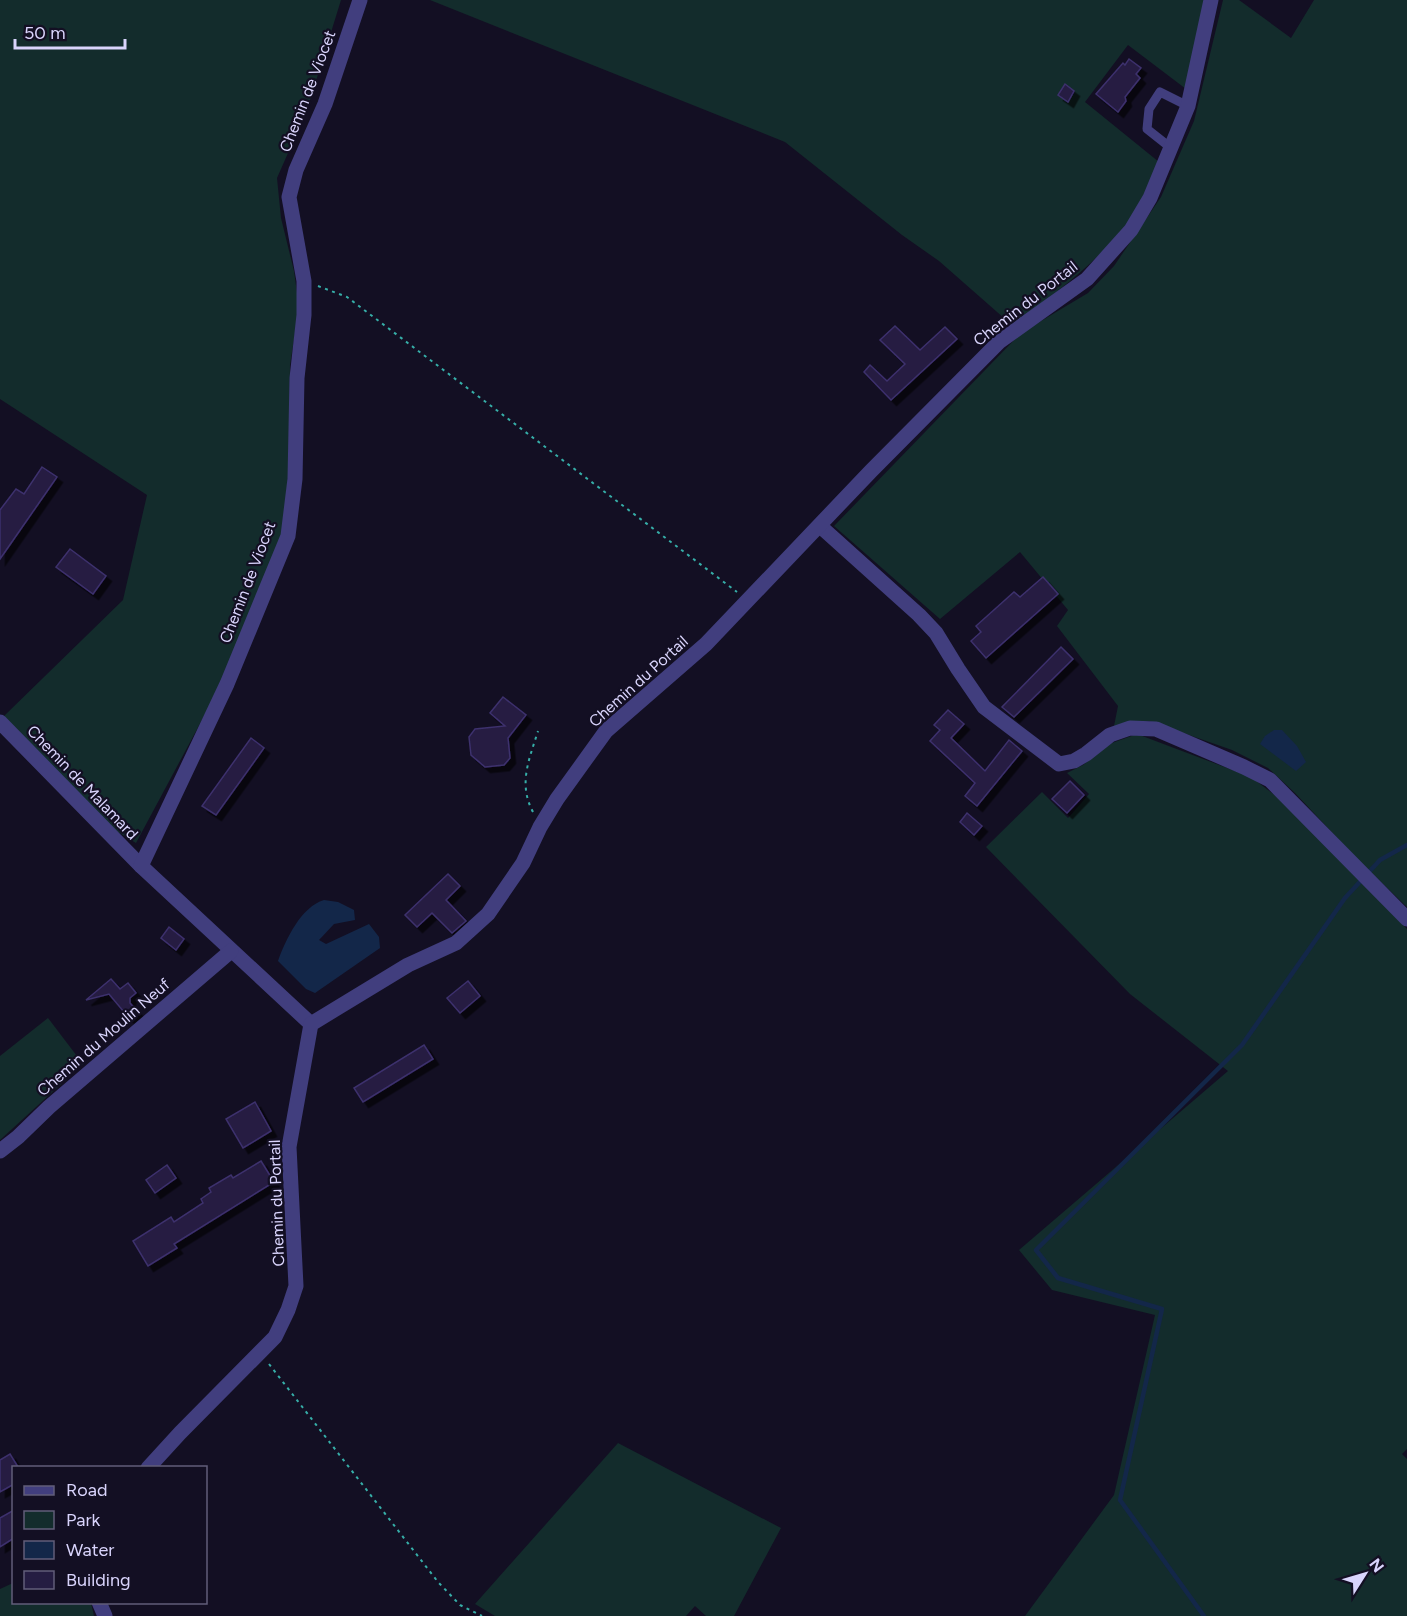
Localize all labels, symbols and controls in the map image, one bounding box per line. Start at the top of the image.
scale bar [15,12,124,50]
text: 50 m [24,22,66,44]
street label: Chemin de Viocet [275,28,339,155]
street label: Chemin du Portail [969,257,1081,350]
street label: Chemin de Viocet [215,519,279,646]
street label: Chemin du Portail [585,632,692,731]
street label: Chemin de Malamard [23,721,142,843]
street label: Chemin du Moulin Neuf [33,975,174,1100]
street label: Chemin du Portail [265,1139,288,1267]
legend [12,1466,207,1604]
text: Road [66,1479,107,1501]
text: Park [66,1509,101,1531]
text: Water [66,1539,114,1561]
north arrow [1335,1544,1395,1604]
text: N [1365,1555,1388,1576]
text: Building [66,1569,131,1591]

